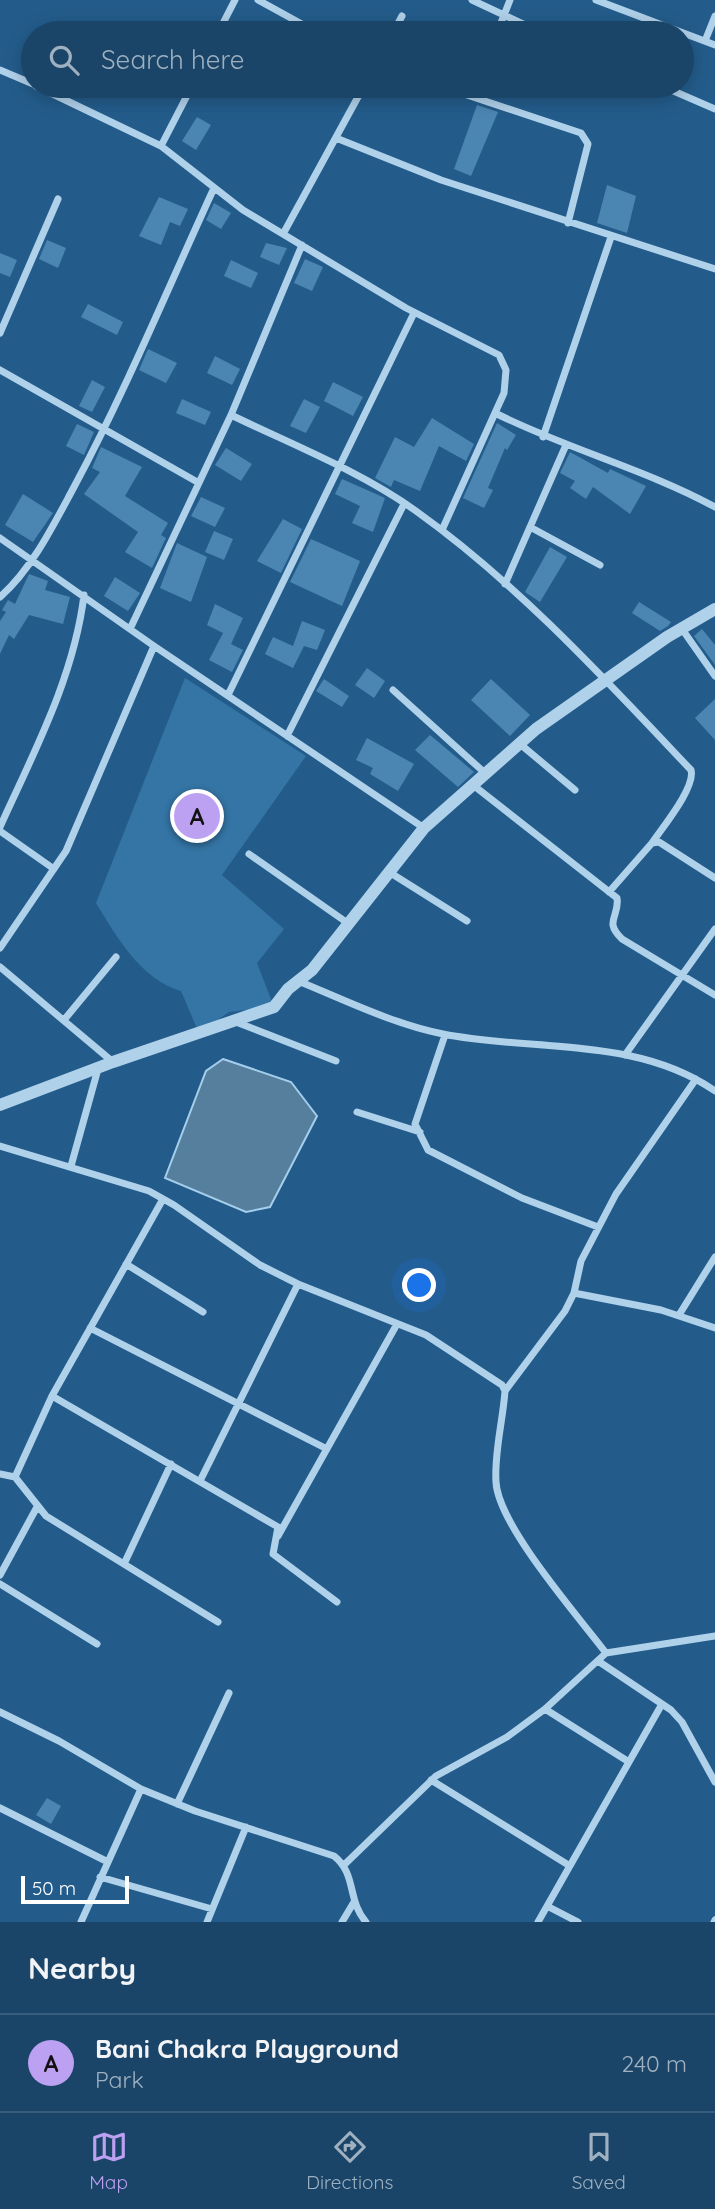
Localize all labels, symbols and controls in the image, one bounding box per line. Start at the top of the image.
search box [21,21,694,98]
icon: search [45,41,83,79]
text: Search here [101,43,245,76]
pin: A [174,790,220,842]
your location [402,1268,436,1302]
scale bar [21,1873,130,1905]
text: 50 m [32,1876,76,1900]
text: Nearby [28,1949,136,1987]
text: Bani Chakra Playground [95,2032,399,2065]
text: A [44,2049,58,2078]
text: 240 m [622,2049,687,2078]
text: Park [95,2065,144,2094]
tab: Map [89,2128,128,2194]
tab: Directions [306,2128,393,2194]
tab: Saved [572,2128,626,2194]

